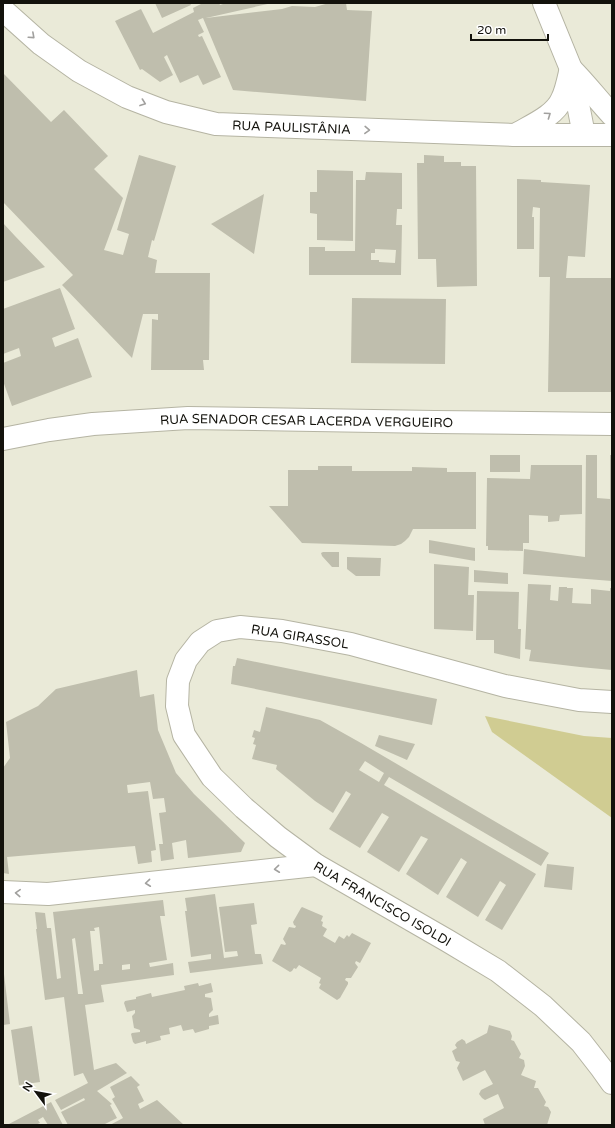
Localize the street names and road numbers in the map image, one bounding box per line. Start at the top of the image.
street label: RUA PAULISTÂNIA [232,118,352,138]
street label: RUA SENADOR CESAR LACERDA VERGUEIRO [159,411,453,431]
street label: RUA GIRASSOL [250,621,350,653]
street label: RUA FRANCISCO ISOLDI [311,858,454,950]

